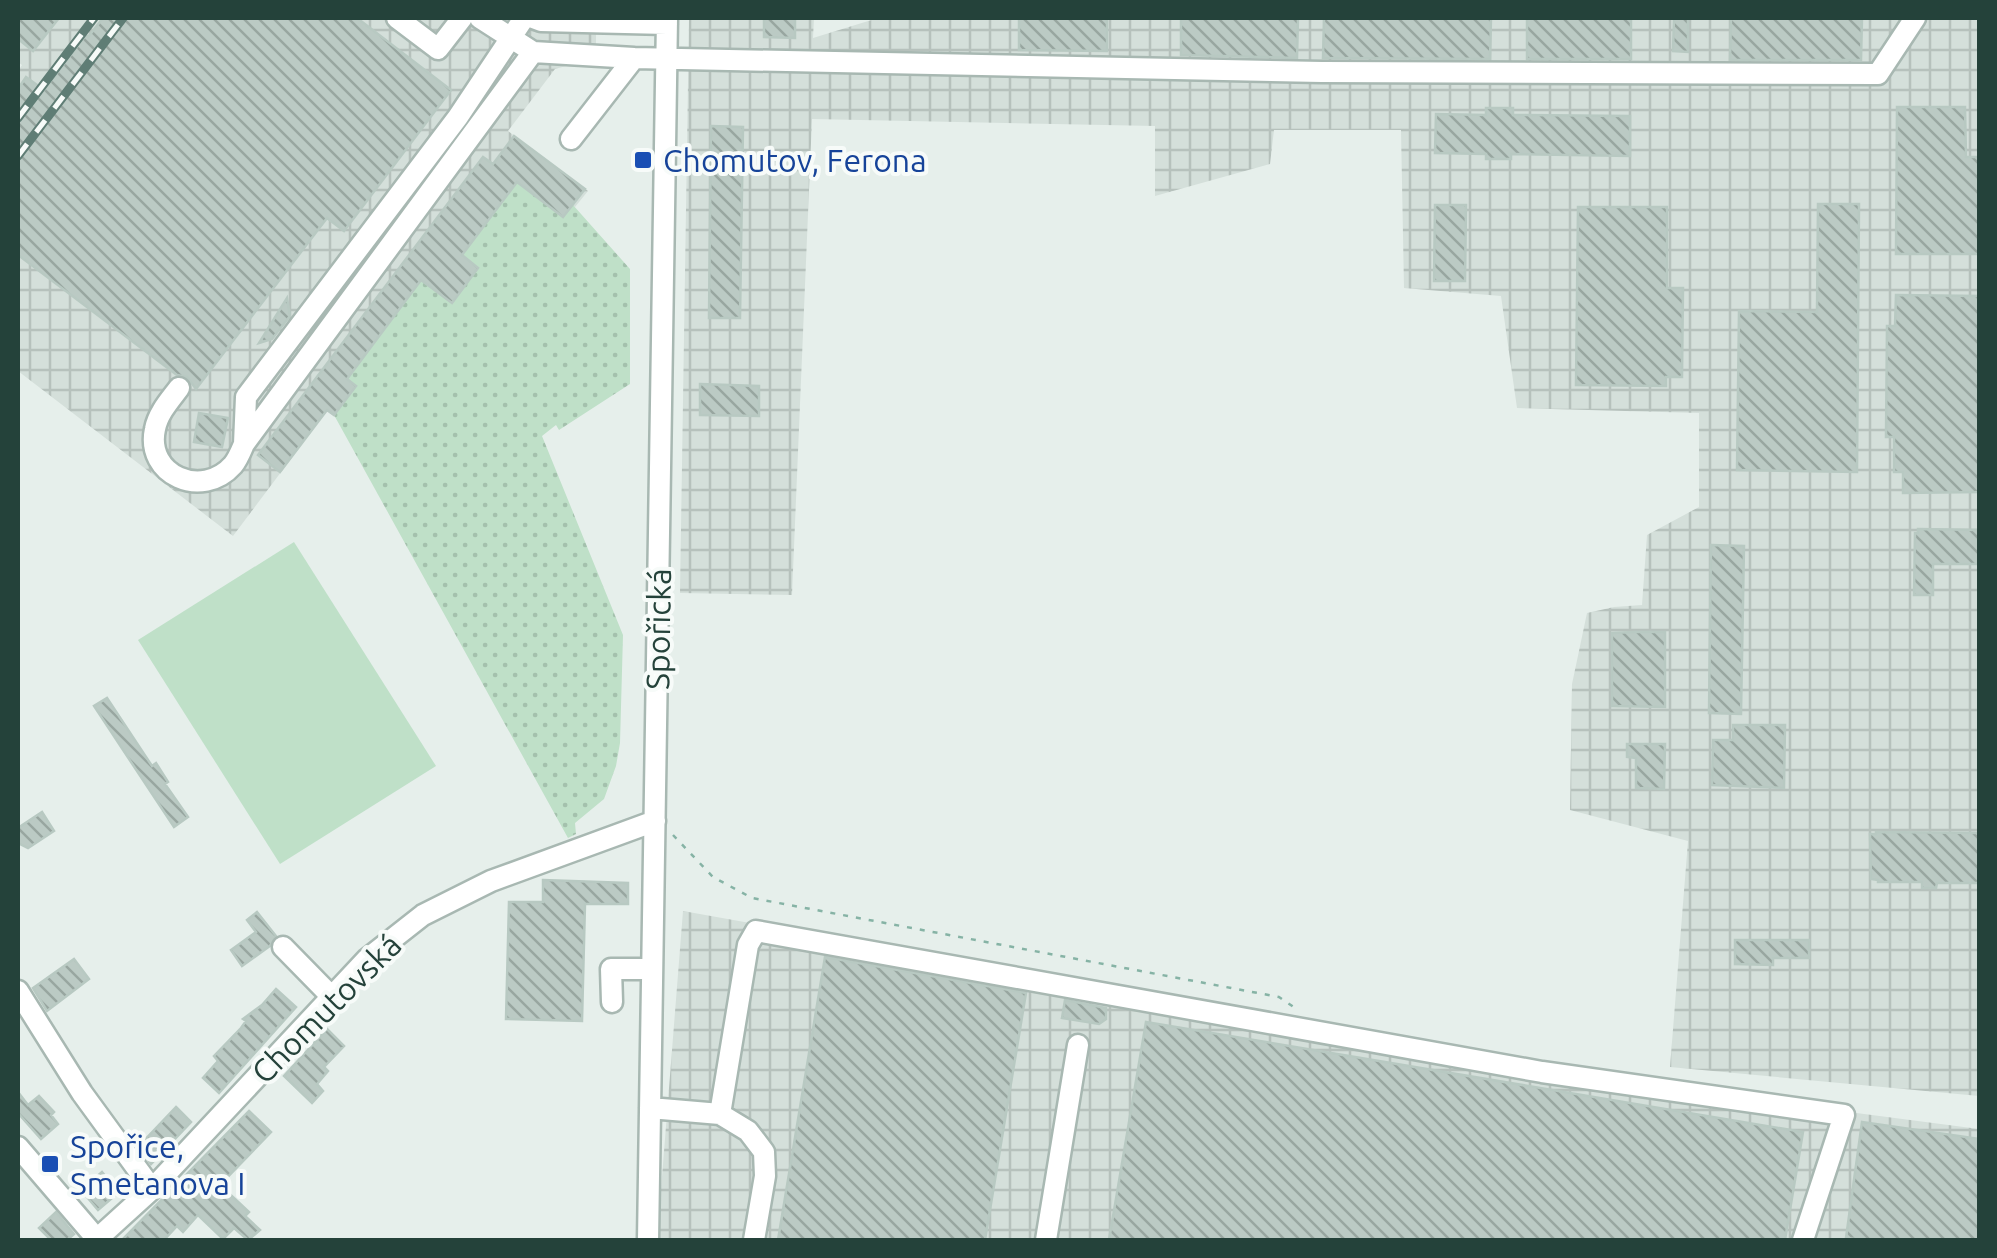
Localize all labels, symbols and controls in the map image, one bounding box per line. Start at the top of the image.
place label: Chomutov, Ferona [663,142,927,178]
marker: Chomutov, Ferona [632,149,654,171]
street label: Spořická [639,568,677,690]
street label: Chomutovská [244,926,408,1090]
place label: Spořice, Smetanova I [70,1128,246,1201]
marker: Spořice, Smetanova I [39,1153,61,1175]

